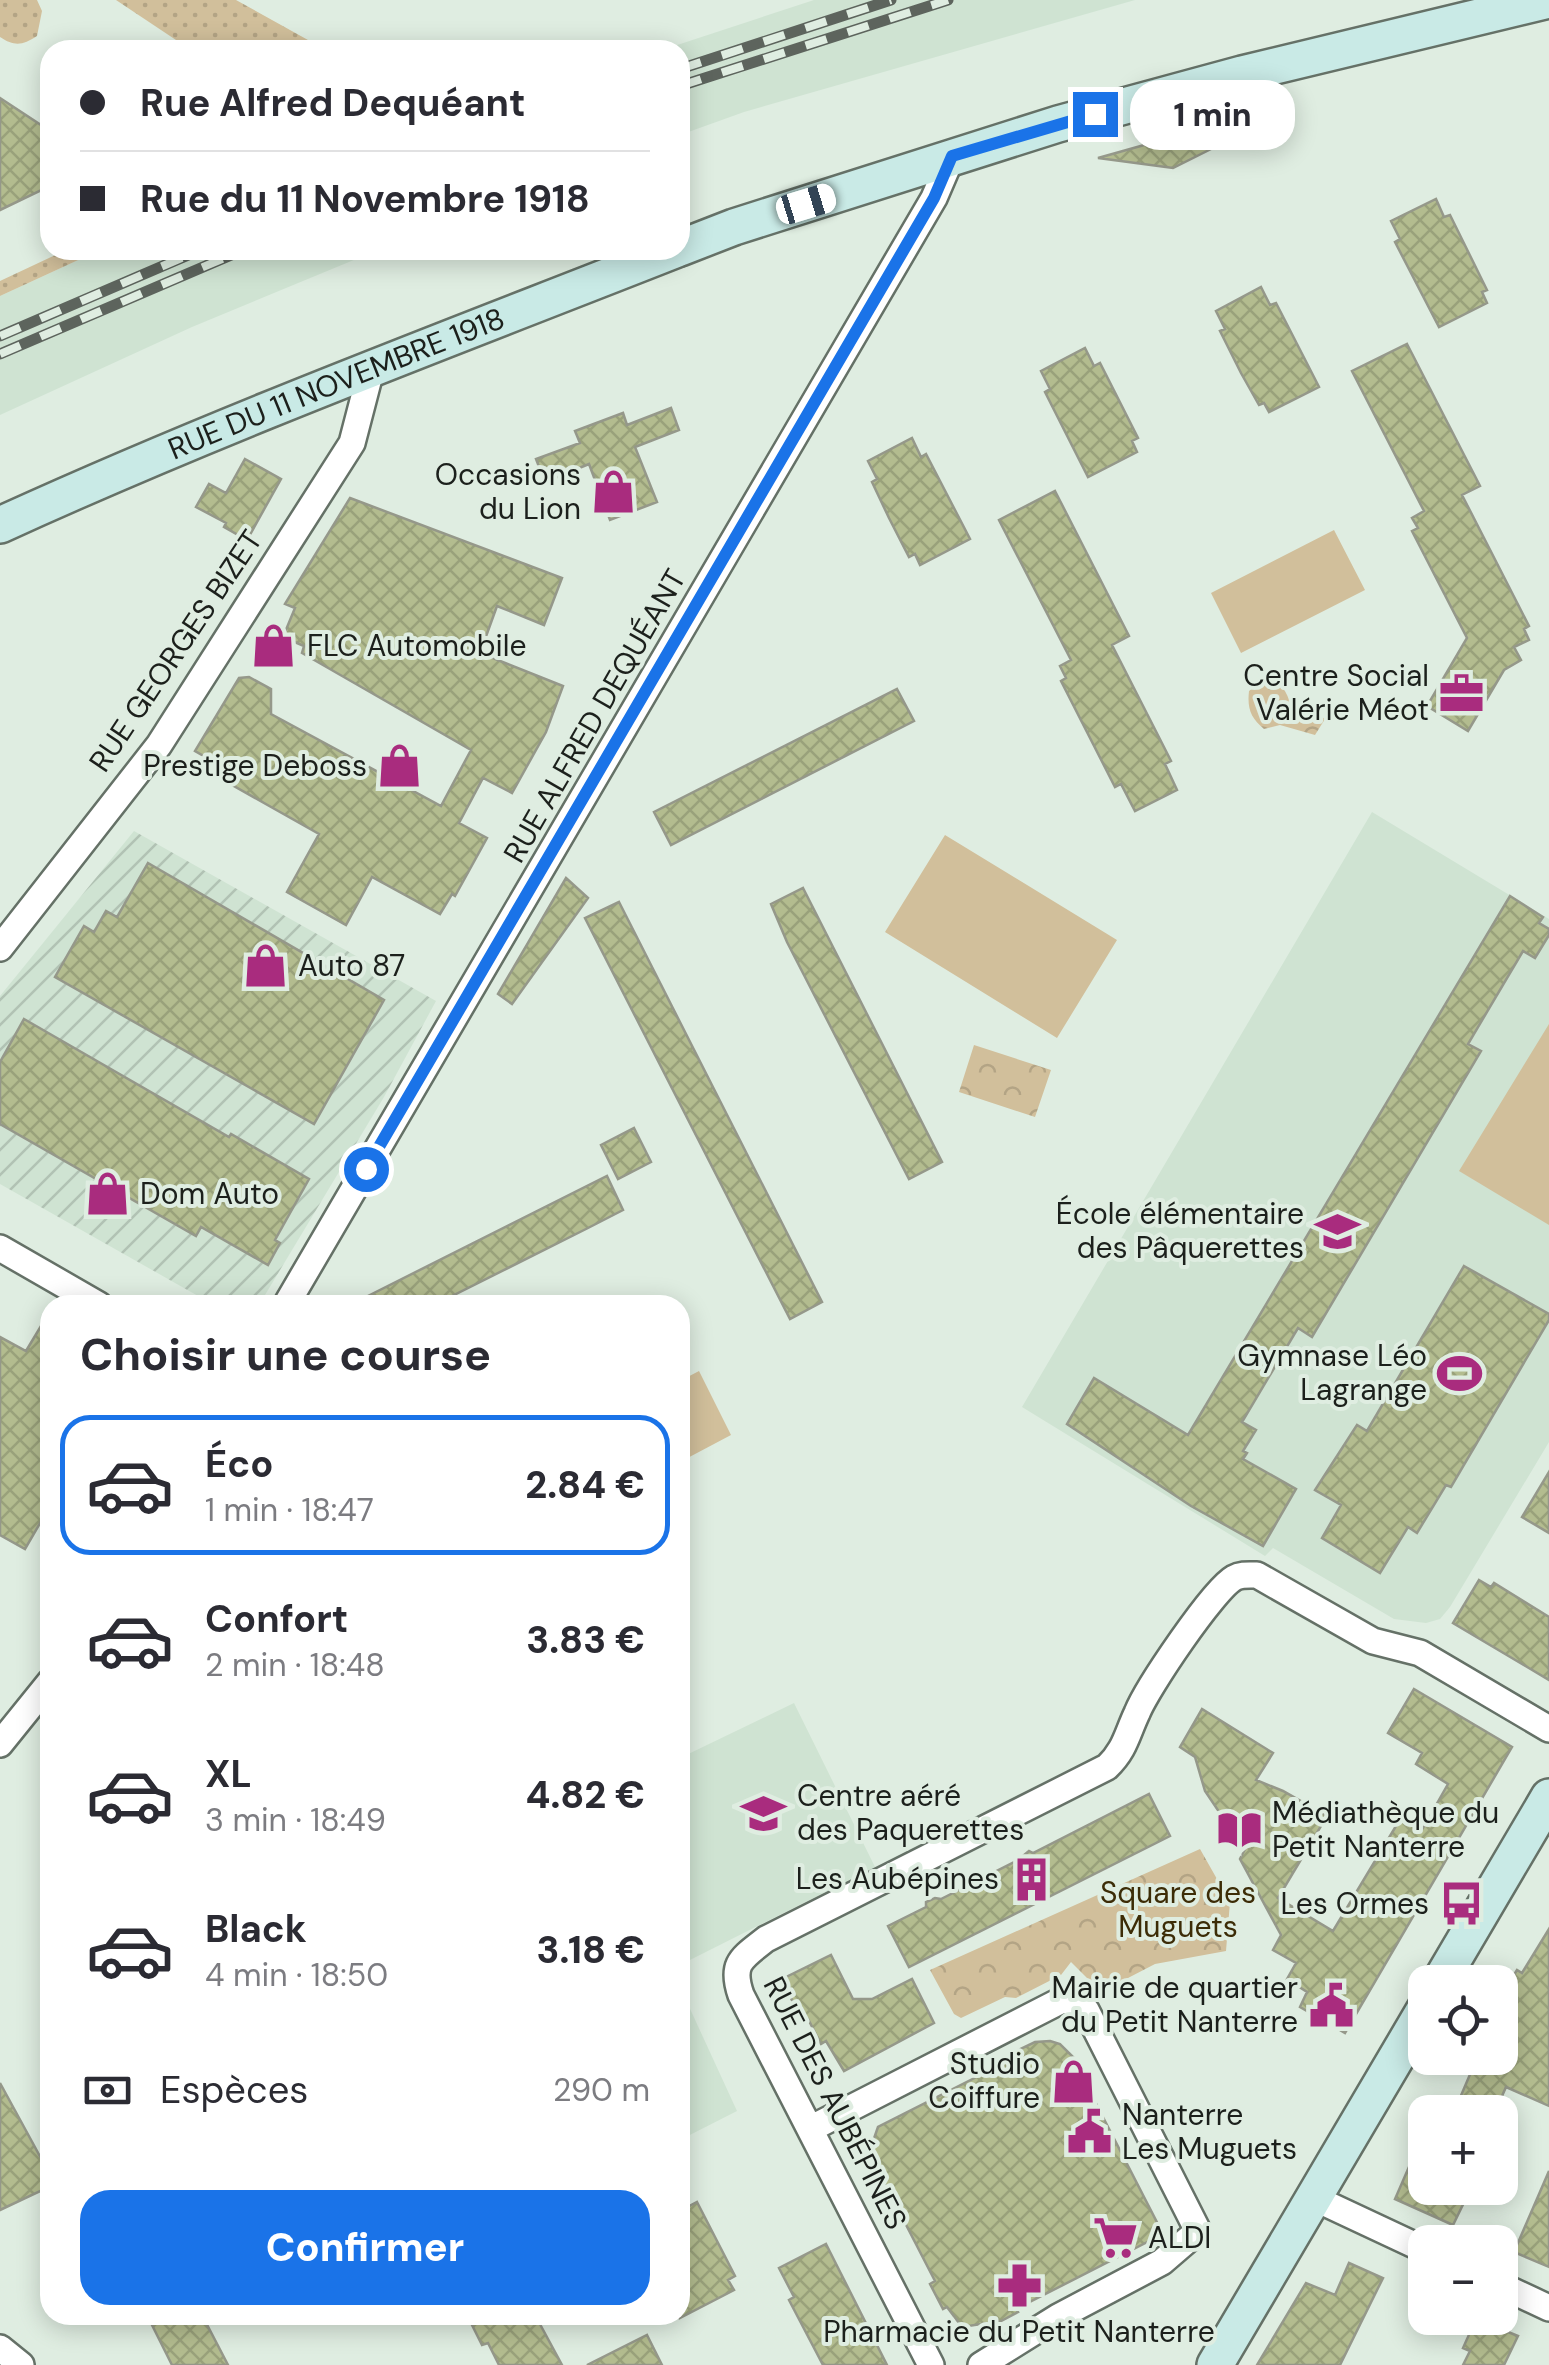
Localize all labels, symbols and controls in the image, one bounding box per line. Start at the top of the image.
text: Rue Alfred Dequéant [140,78,525,128]
callout: 1 min [1130,79,1295,149]
route end [1073,92,1118,137]
text: 1 min [1173,94,1252,136]
text: Rue du 11 Novembre 1918 [140,174,590,224]
car [773,181,839,227]
street label: RUE DU 11 NOVEMBRE 1918 [162,298,510,468]
place label: Occasions du Lion [435,455,581,528]
shop icon: Occasions du Lion [590,468,638,516]
street label: RUE GEORGES BIZET [80,522,271,779]
street label: RUE ALFRED DEQUÉANT [495,562,695,869]
shop icon: FLC Automobile [250,622,298,670]
place label: FLC Automobile [307,626,527,665]
place label: Centre Social Valérie Méot [1243,656,1429,729]
office icon: Centre Social Valérie Méot [1438,669,1486,717]
shop icon: Prestige Deboss [376,742,424,790]
place label: Prestige Deboss [143,746,367,785]
shop icon: Auto 87 [241,942,289,990]
place label: Auto 87 [298,946,405,985]
route start [344,1147,389,1192]
shop icon: Dom Auto [83,1170,131,1218]
place label: Dom Auto [140,1174,279,1213]
place label: École élémentaire des Pâquerettes [1056,1194,1304,1267]
school or university icon: École élémentaire des Pâquerettes [1313,1207,1361,1255]
text: Choisir une course [80,1325,491,1384]
place label: Gymnase Léo Lagrange [1237,1336,1427,1409]
sports icon: Gymnase Léo Lagrange [1436,1349,1484,1397]
text: Éco [205,1439,273,1489]
icon: car [85,1440,175,1530]
text: 2.84 € [525,1460,645,1510]
text: 1 min · 18:47 [205,1489,374,1531]
text: Confort [205,1594,348,1644]
icon: car [85,1595,175,1685]
text: 3.83 € [526,1615,645,1665]
text: 2 min · 18:48 [205,1644,385,1686]
text: XL [205,1749,252,1799]
icon: car [85,1750,175,1840]
text: 4.82 € [526,1770,645,1820]
place label: Centre aéré des Paquerettes [797,1776,1024,1849]
school or university icon: Centre aéré des Paquerettes [740,1789,788,1837]
place label: Médiathèque du Petit Nanterre [1272,1793,1499,1866]
text: 3 min · 18:49 [205,1799,386,1841]
library icon: Médiathèque du Petit Nanterre [1215,1806,1263,1854]
building icon: Les Aubépines [1008,1855,1056,1903]
place label: Les Aubépines [796,1859,999,1898]
park label: Square des Muguets [1100,1873,1256,1946]
bus stop icon: Les Ormes [1438,1880,1486,1928]
place label: Les Ormes [1281,1884,1429,1923]
text: Black [205,1904,307,1954]
icon: car [85,1905,175,1995]
text: 3.18 € [537,1925,645,1975]
text: 4 min · 18:50 [205,1954,388,1996]
map controls [1408,1965,1518,2335]
button: locate [1408,1965,1518,2075]
place label: Mairie de quartier du Petit Nanterre [1052,1968,1298,2041]
street label: RUE DES AUBÉPINES [755,1970,916,2236]
public building icon: Mairie de quartier du Petit Nanterre [1307,1981,1355,2029]
place label: Studio Coiffure [928,2044,1040,2117]
shop icon: Studio Coiffure [1049,2057,1097,2105]
icon: cash [80,2063,135,2118]
text: Espèces [160,2065,308,2115]
text: 290 m [553,2069,650,2111]
place label: Nanterre Les Muguets [1122,2095,1297,2168]
button: + [1408,2095,1518,2205]
public building icon: Nanterre Les Muguets [1065,2108,1113,2156]
button: Confirmer [80,2190,650,2305]
supermarket icon: ALDI [1091,2214,1139,2262]
place label: ALDI [1148,2218,1211,2257]
button: − [1408,2225,1518,2335]
pharmacy icon: Pharmacie du Petit Nanterre [995,2261,1043,2309]
place label: Pharmacie du Petit Nanterre [823,2312,1215,2351]

